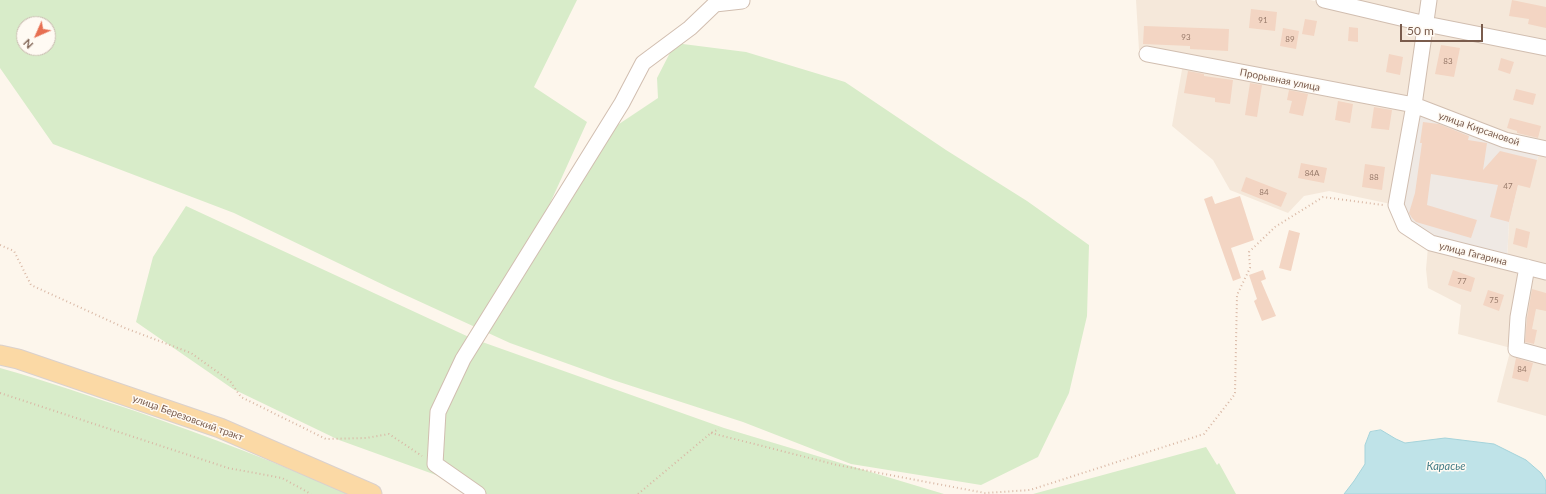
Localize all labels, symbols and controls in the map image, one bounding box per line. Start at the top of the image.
house number: 91 [1258,15,1268,25]
north arrow [16,16,56,56]
scale bar [1402,16,1485,42]
text: 50 m [1407,23,1434,38]
house number: 93 [1181,32,1191,42]
house number: 89 [1285,34,1295,44]
text: N [20,37,35,52]
house number: 83 [1443,56,1453,66]
street label: Прорывная улица [1239,66,1321,94]
street label: улица Кирсановой [1437,109,1521,149]
house number: 84А [1305,168,1319,178]
house number: 88 [1369,172,1379,182]
house number: 47 [1503,181,1513,191]
house number: 84 [1259,187,1269,197]
street label: улица Гагарина [1438,240,1508,268]
house number: 77 [1457,276,1467,286]
house number: 75 [1489,295,1499,305]
house number: 84 [1517,364,1527,374]
street label: улица Березовский тракт [131,392,245,444]
water label: Карасье [1427,459,1465,473]

